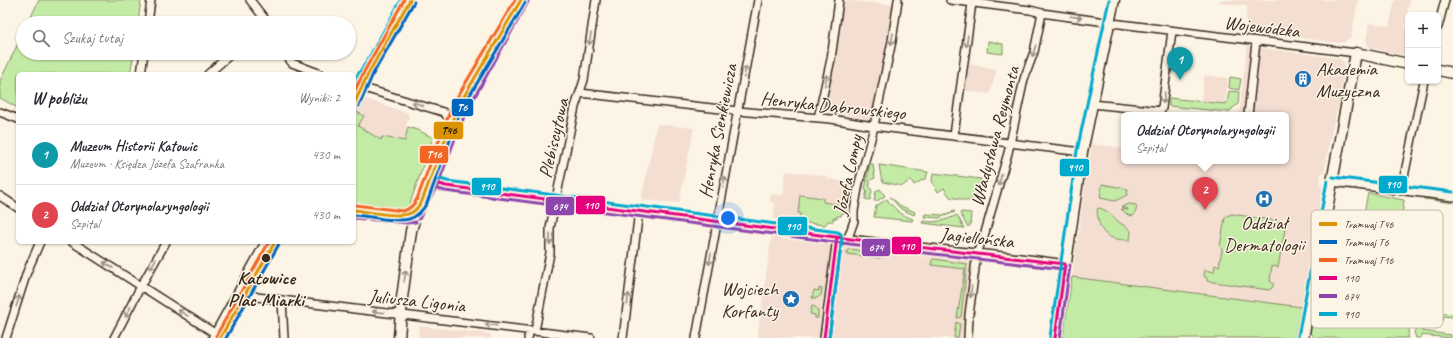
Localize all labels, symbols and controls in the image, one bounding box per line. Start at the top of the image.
street label: Wojewódzka [1223,10,1303,44]
map controls [1405,12,1441,84]
button: + [1405,12,1441,48]
one-way arrow [1069,13,1082,21]
search box [16,16,356,60]
icon: search [30,27,52,49]
text: Szukaj tutaj [62,29,123,48]
one-way arrow [586,32,594,45]
one-way arrow [888,32,896,45]
one-way arrow [963,34,971,47]
one-way arrow [1030,44,1037,57]
pin: 1 [1167,47,1193,80]
button: − [1405,48,1441,84]
place label: Akademia Muzyczna [1316,57,1380,103]
street label: Henryka Sienkiewicza [693,61,743,200]
street label: Władysława Reymonta [965,62,1025,209]
one-way arrow [741,66,749,79]
building icon: Akademia Muzyczna [1293,69,1313,89]
one-way arrow [822,73,830,86]
street label: Henryka Dąbrowskiego [759,86,908,126]
text: W pobliżu [32,88,87,109]
text: Wyniki: 2 [299,90,340,106]
one-way arrow [1160,91,1168,104]
street label: Plebiscytowa [533,94,575,180]
line badge: T6 [451,98,474,117]
one-way arrow [412,100,425,107]
text: T6 [457,100,468,114]
popup [1121,112,1289,164]
line badge: T46 [433,121,464,140]
text: Oddział Otorynolaryngologii [1136,121,1274,140]
text: T46 [441,123,457,137]
street label: Józefa Lompy [828,131,869,219]
text: Muzeum Historii Katowic [70,137,197,156]
text: Szpital [1136,140,1166,156]
line badge: T16 [419,145,449,164]
text: 1 [42,147,48,163]
text: 430 m [312,147,340,163]
text: T16 [426,147,442,161]
text: Muzeum · Księdza Józefa Szafranka [70,156,224,172]
line badge: 910 [1059,158,1090,177]
text: 910 [1068,160,1083,174]
one-way arrow [996,173,1003,186]
line badge: 910 [1378,175,1408,194]
one-way arrow [720,176,728,189]
line badge: 910 [471,177,502,196]
pin: 2 [1192,177,1218,210]
text: 910 [1386,177,1401,191]
text: 910 [480,179,495,193]
hospital icon: Oddział Dermatologii [1254,189,1274,209]
line badge: 110 [575,195,606,215]
line badge: 674 [545,196,575,216]
text: Oddział Otorynolaryngologii [70,197,208,216]
text: 110 [584,198,599,212]
text: 674 [552,199,570,213]
text: 2 [42,207,48,223]
text: 430 m [312,207,340,223]
your location [718,208,738,228]
legend [1311,210,1443,328]
place label: Oddział Dermatologii [1224,211,1307,257]
text: Szpital [70,216,100,232]
line badge: 910 [777,216,808,236]
text: Tramwaj T46 [1344,217,1395,231]
text: 910 [786,219,801,233]
street label: Jagiellońska [938,222,1017,254]
one-way arrow [546,232,554,245]
text: Tramwaj T6 [1344,235,1390,249]
line badge: 110 [891,236,922,255]
line badge: 674 [861,238,891,257]
text: 110 [900,239,915,253]
text: 674 [868,240,886,254]
marker: Katowice Plac Miarki [260,252,272,264]
one-way arrow [706,252,714,265]
text: Tramwaj T16 [1344,253,1395,267]
one-way arrow [149,258,157,270]
one-way arrow [103,261,114,269]
place label: Katowice Plac Miarki [228,266,306,312]
one-way arrow [401,270,409,283]
text: 110 [1344,271,1360,285]
place label: Wojciech Korfanty [721,277,780,323]
street label: Juliusza Ligonia [367,284,468,318]
one-way arrow [968,285,975,298]
place icon: Wojciech Korfanty [781,289,801,309]
text: 674 [1344,289,1360,303]
one-way arrow [624,293,632,306]
one-way arrow [15,294,22,307]
one-way arrow [123,306,131,318]
text: 910 [1344,307,1360,321]
one-way arrow [372,308,385,316]
one-way arrow [178,309,189,317]
one-way arrow [485,321,498,329]

